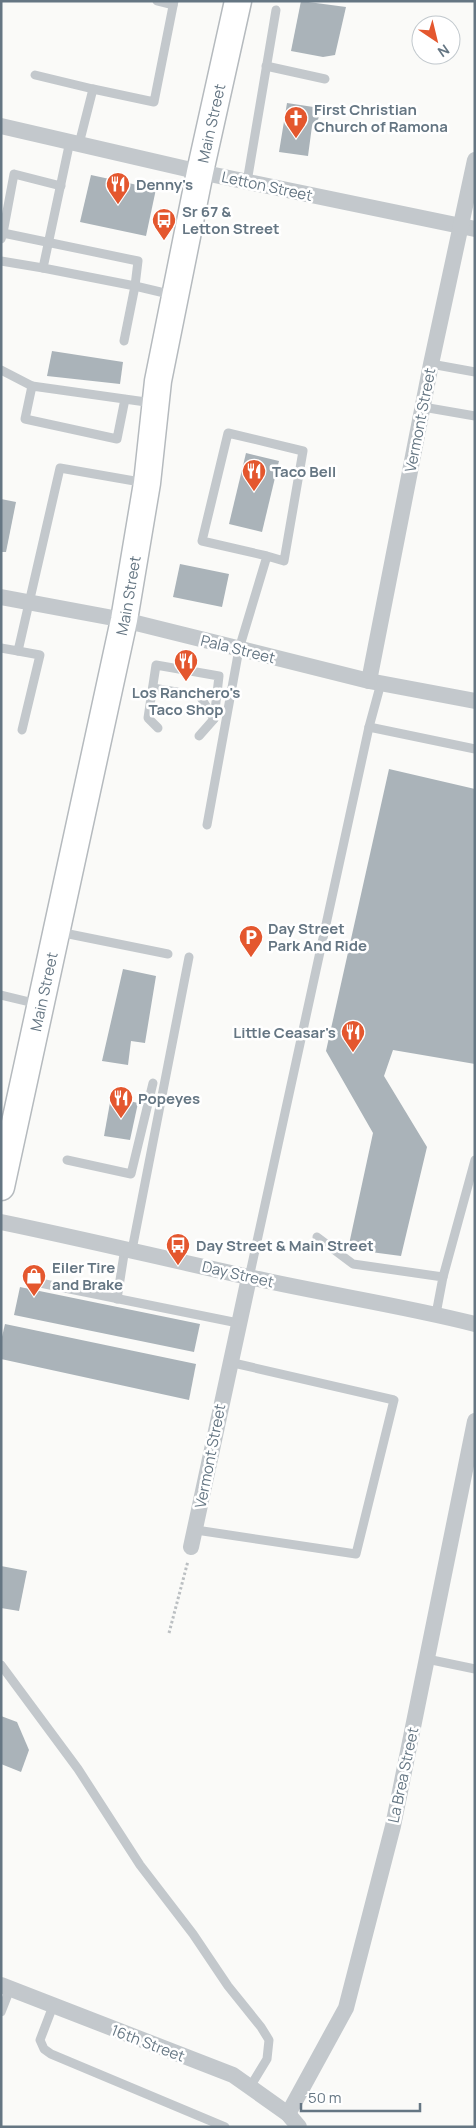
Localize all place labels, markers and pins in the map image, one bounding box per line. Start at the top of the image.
place label: First Christian Church of Ramona [314,99,448,137]
church icon: First Christian Church of Ramona [283,105,309,139]
restaurant icon: Denny's [105,171,131,205]
place label: Denny's [136,174,193,195]
place label: Sr 67 & Letton Street [182,201,280,239]
bus stop icon: Sr 67 & Letton Street [151,207,177,241]
restaurant icon: Taco Bell [241,458,267,492]
place label: Taco Bell [272,461,336,482]
restaurant icon: Los Ranchero's Taco Shop [173,648,199,682]
place label: Los Ranchero's Taco Shop [132,682,240,720]
place label: Day Street Park And Ride [268,918,367,956]
parking icon: Day Street Park And Ride [238,924,264,958]
restaurant icon: Little Ceasar's [340,1019,366,1053]
place label: Little Ceasar's [233,1022,336,1043]
restaurant icon: Popeyes [108,1085,134,1119]
place label: Popeyes [138,1088,200,1109]
bus stop icon: Day Street & Main Street [165,1232,191,1266]
place label: Day Street & Main Street [196,1235,374,1256]
place label: Eiler Tire and Brake [52,1257,123,1295]
shop icon: Eiler Tire and Brake [21,1263,47,1297]

